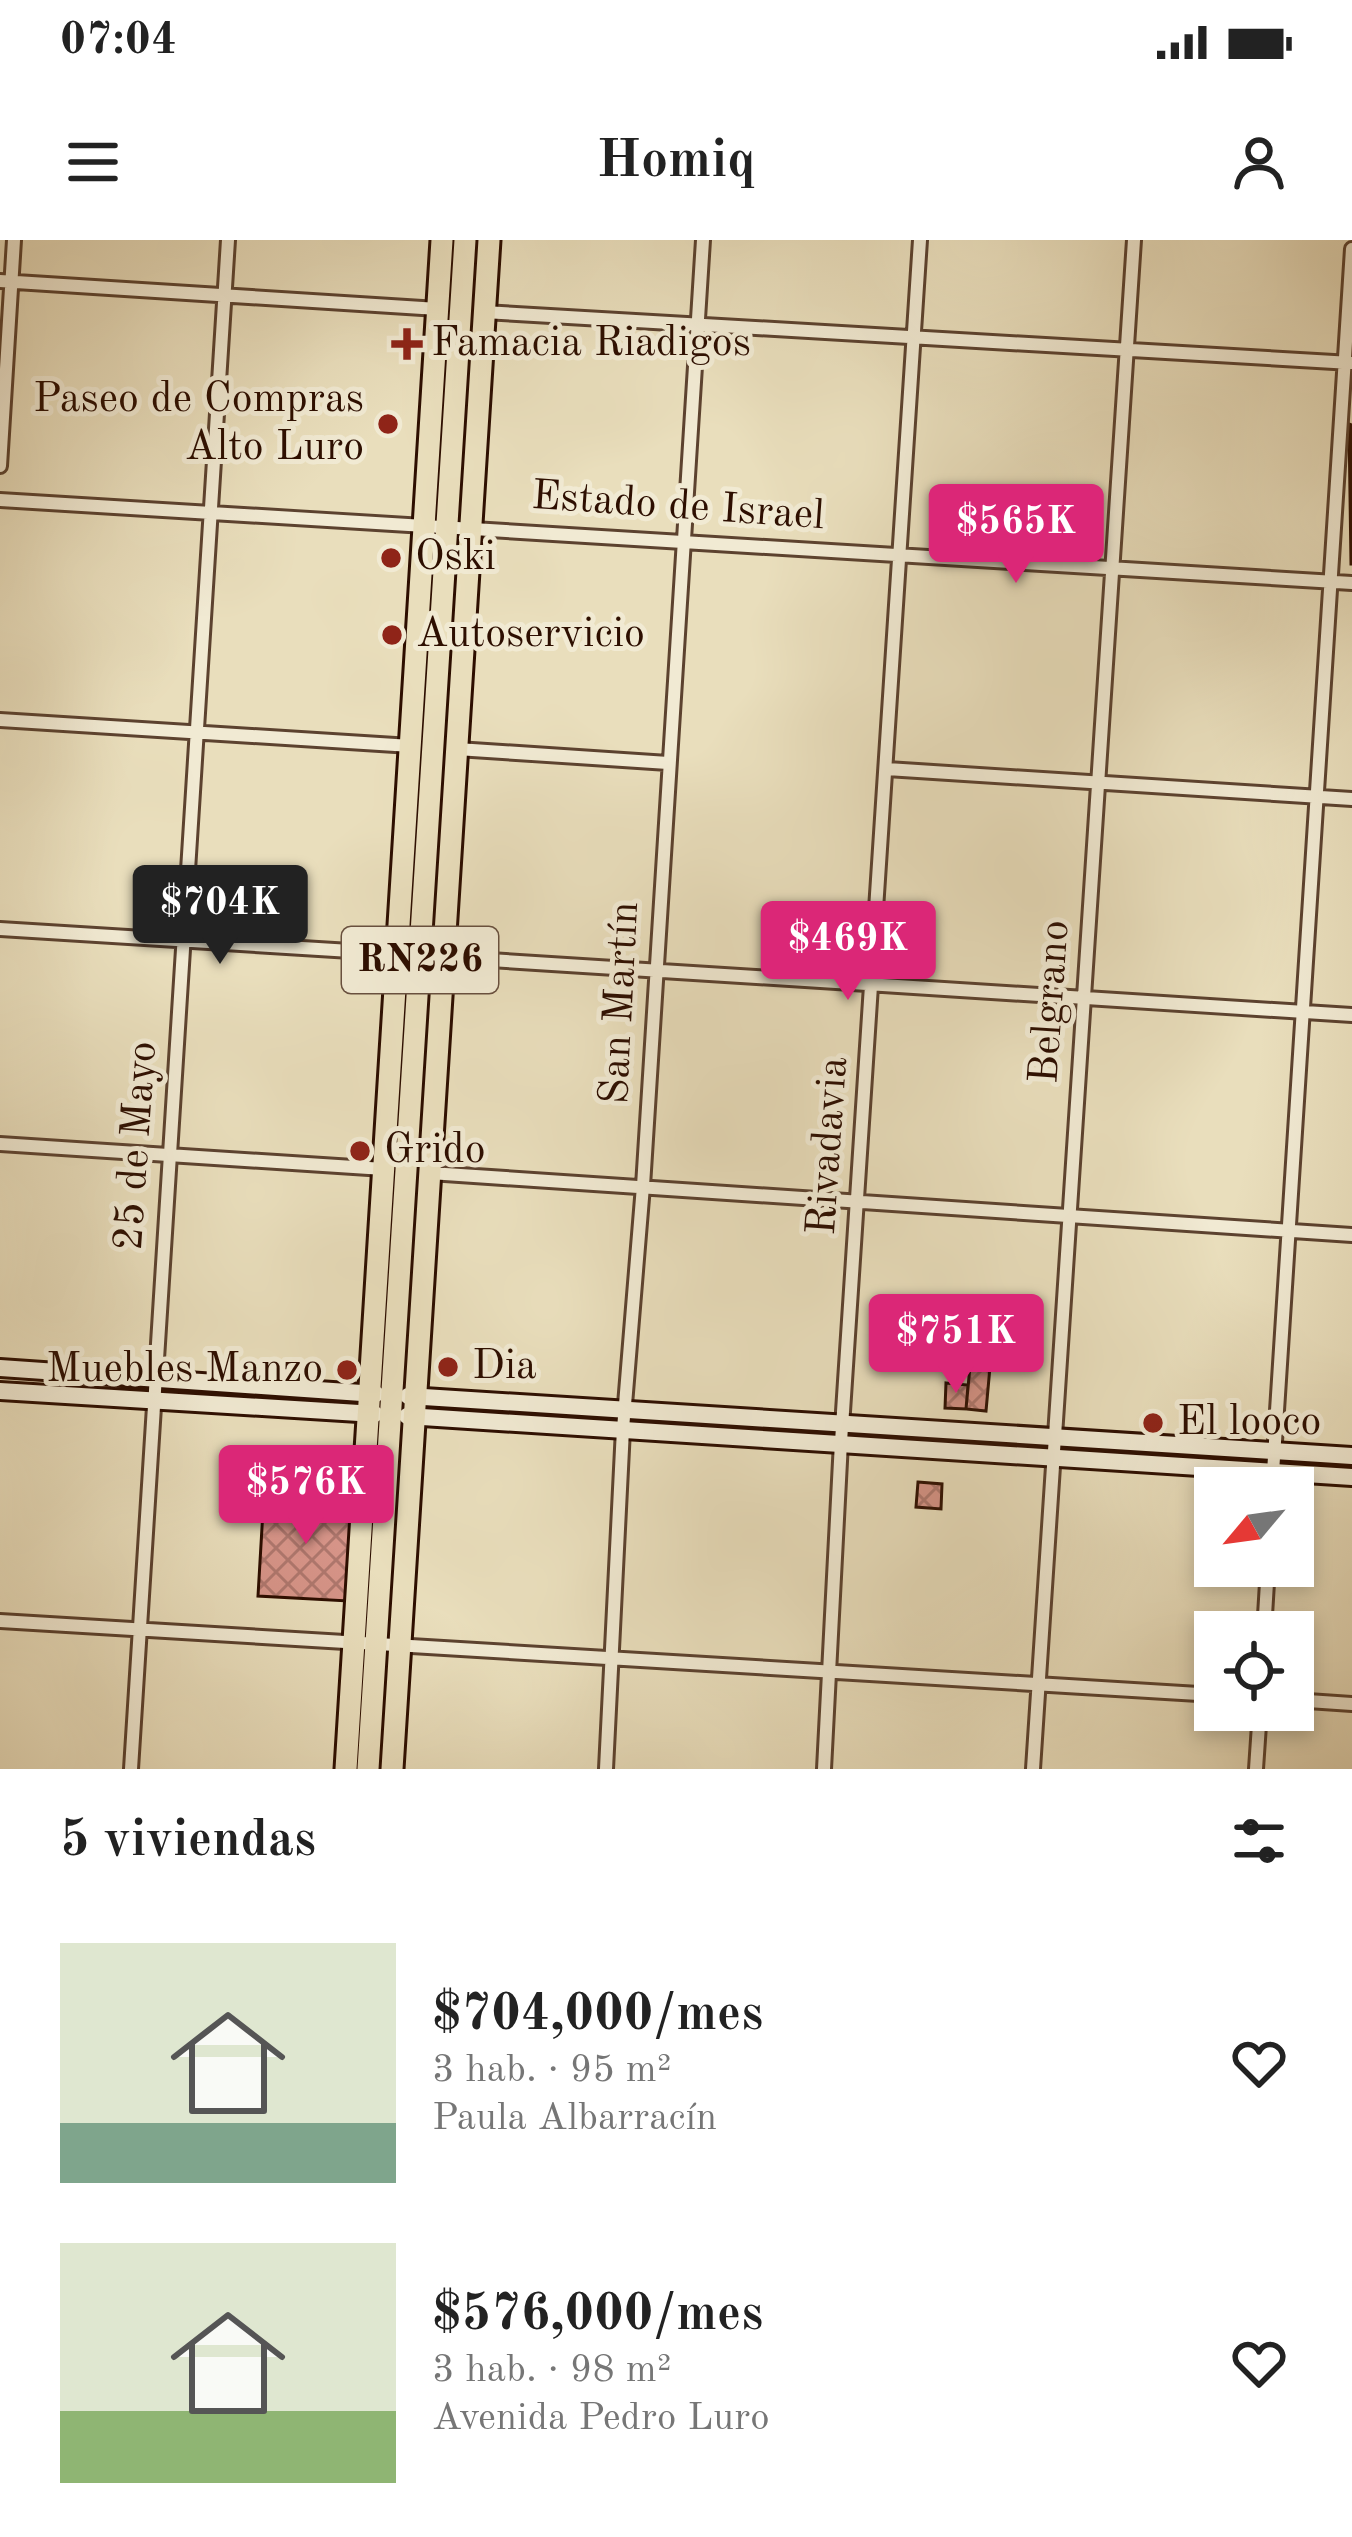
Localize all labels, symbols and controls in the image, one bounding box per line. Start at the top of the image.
text: 07:04 [60,19,177,64]
icon: menu [60,129,126,195]
icon: person [1226,129,1292,195]
text: Homiq [596,135,756,189]
place label: Famacia Riadigos [431,323,751,365]
marker: Famacia Riadigos [394,331,420,357]
place label: Paseo de Compras Alto Luro [33,379,364,469]
marker: Paseo de Compras Alto Luro [375,411,401,437]
street label: Estado de Israel [530,476,826,538]
pin: $565K [932,484,1100,586]
text: $565K [956,503,1076,542]
place label: Oski [415,537,496,579]
marker: Oski [378,545,404,571]
place label: Autoservicio [416,614,645,656]
marker: Autoservicio [379,622,405,648]
pin: $704K [136,865,304,967]
text: $704K [160,884,280,923]
street label: San Martín [595,900,647,1106]
pin: $469K [764,901,932,1003]
street label: Belgrano [1024,919,1078,1085]
text: $469K [788,920,908,959]
road number: RN226 [342,927,498,993]
street label: 25 de Mayo [109,1040,165,1252]
street label: Rivadavia [802,1055,856,1237]
place label: Grido [384,1130,486,1172]
marker: Grido [347,1138,373,1164]
pin: $751K [872,1294,1040,1396]
text: $751K [896,1313,1016,1352]
place label: Dia [472,1346,537,1388]
place label: Muebles Manzo [46,1349,323,1391]
marker: Dia [435,1354,461,1380]
marker: Muebles Manzo [334,1357,360,1383]
place label: El looco [1177,1402,1321,1444]
marker: El looco [1140,1410,1166,1436]
pin: $576K [222,1445,390,1547]
text: $576K [246,1464,366,1503]
north arrow [1194,1467,1314,1587]
map controls [1194,1467,1314,1731]
button: locate [1194,1611,1314,1731]
icon: filters [1226,1808,1292,1874]
text: 5 viviendas [60,1816,316,1867]
text: $704,000/mes [432,1990,763,2041]
icon: home [156,1991,300,2135]
icon: heart [1226,2030,1292,2096]
text: 3 hab. · 95 m² [432,2051,672,2090]
text: Paula Albarracín [432,2099,717,2138]
text: $576,000/mes [432,2290,763,2341]
icon: home [156,2291,300,2435]
icon: heart [1226,2330,1292,2396]
text: 3 hab. · 98 m² [432,2351,672,2390]
text: Avenida Pedro Luro [432,2399,770,2438]

